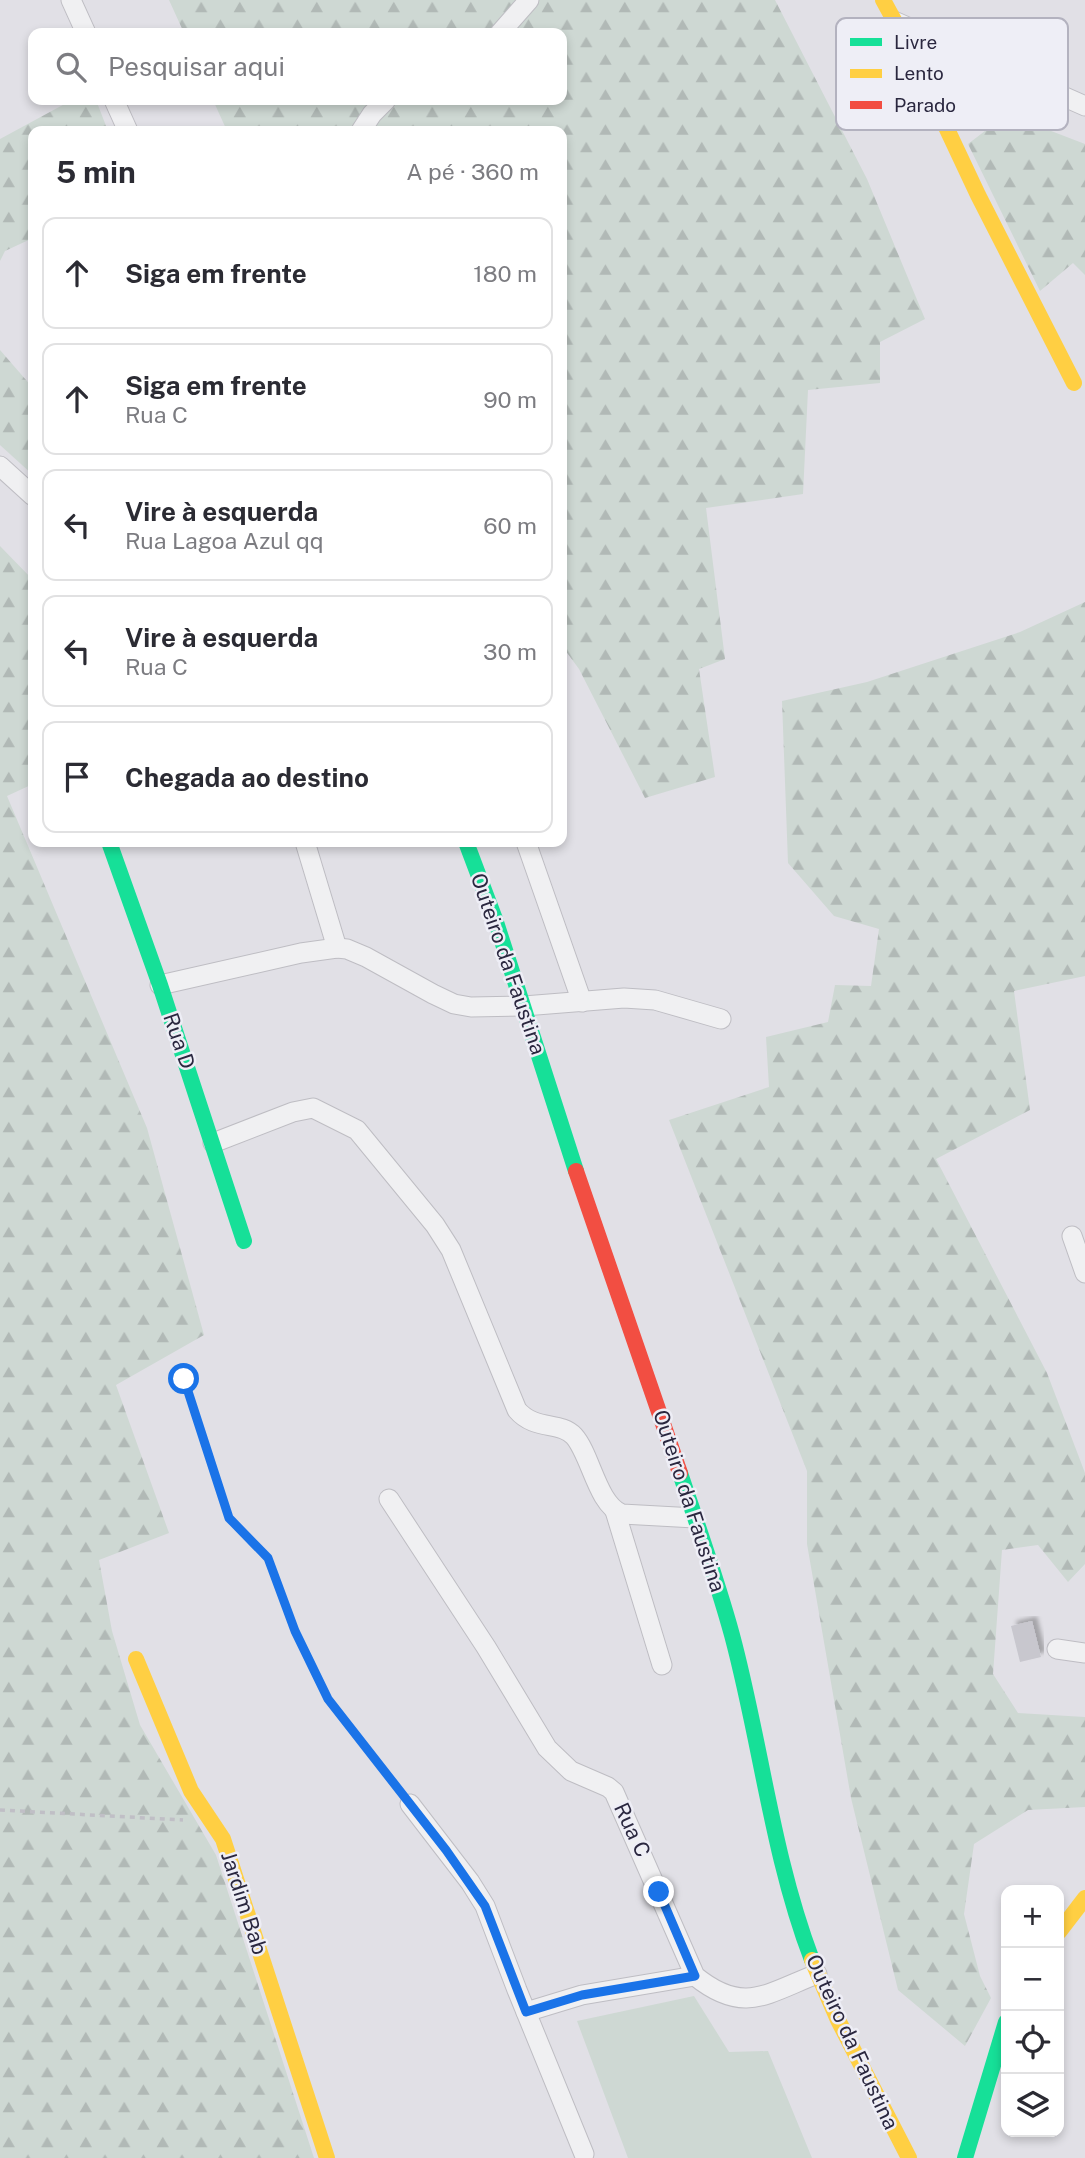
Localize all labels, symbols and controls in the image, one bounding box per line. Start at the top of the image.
legend [836,18,1068,130]
search box [28,28,567,105]
text: Livre [894,31,937,53]
icon: search [52,48,90,86]
text: Pesquisar aqui [108,51,285,82]
text: Lento [894,62,944,84]
text: Parado [894,94,956,116]
text: 5 min [56,154,136,190]
text: A pé · 360 m [406,158,539,185]
icon: ahead [58,254,96,292]
text: Siga em frente [125,258,307,289]
text: 180 m [473,260,537,287]
text: Siga em frente [125,370,307,401]
icon: ahead [58,380,96,418]
text: 90 m [483,386,537,413]
text: Rua C [125,401,188,428]
text: Vire à esquerda [125,496,318,527]
icon: left [58,506,96,544]
text: 60 m [483,512,537,539]
text: Rua Lagoa Azul qq [125,527,323,554]
text: Vire à esquerda [125,622,318,653]
icon: left [58,632,96,670]
text: 30 m [483,638,537,665]
text: Rua C [125,653,188,680]
icon: arrive [58,758,96,796]
text: Chegada ao destino [125,762,369,793]
street label: Outeiro da Faustina [466,870,551,1058]
street label: Rua D [158,1010,201,1072]
route start [168,1363,199,1394]
street label: Outeiro da Faustina [648,1407,731,1595]
street label: Rua C [609,1798,656,1861]
street label: Jardim Bab [216,1848,273,1958]
route end [643,1876,674,1907]
map controls [1001,1885,1064,2137]
button: + [1001,1885,1064,1948]
button: − [1001,1948,1064,2011]
street label: Outeiro da Faustina [801,1950,904,2133]
button: locate [1001,2011,1064,2074]
button: layers [1001,2074,1064,2137]

